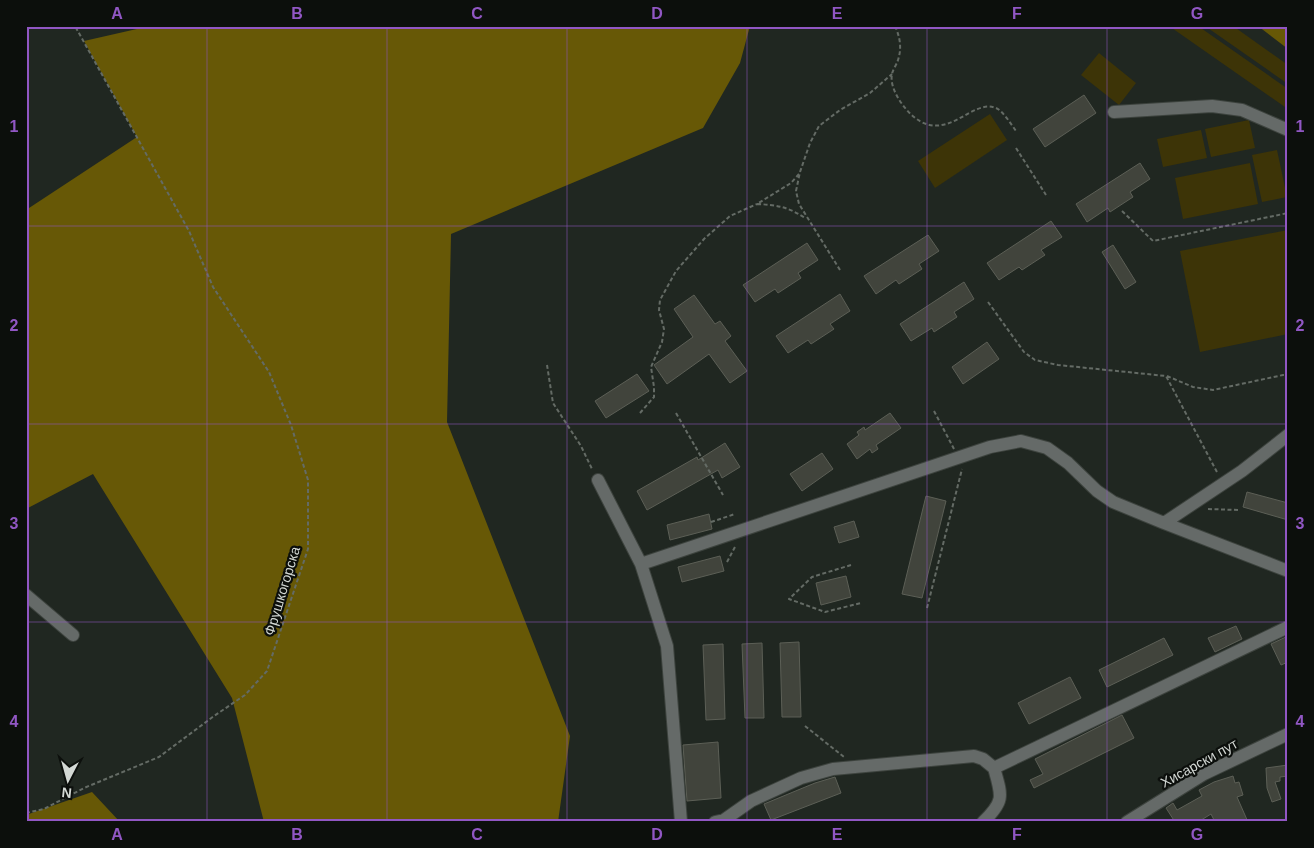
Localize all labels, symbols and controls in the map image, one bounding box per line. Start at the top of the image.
text: A [111,5,123,22]
text: B [291,5,303,22]
text: C [471,5,483,22]
text: D [651,5,663,22]
text: E [832,5,843,22]
text: F [1012,5,1022,22]
text: G [1191,5,1203,22]
text: 1 [10,118,19,135]
text: 1 [1296,118,1305,135]
text: 2 [10,317,19,334]
text: 2 [1296,317,1305,334]
text: 3 [10,515,19,532]
text: 3 [1296,515,1305,532]
street label: Фрушкогорска [261,544,303,637]
text: 4 [10,713,19,730]
text: 4 [1296,713,1305,730]
street label: Хисарски пут [1158,735,1241,791]
north arrow [42,756,92,806]
text: N [61,784,73,801]
text: A [111,826,123,843]
text: B [291,826,303,843]
text: C [471,826,483,843]
text: D [651,826,663,843]
text: E [832,826,843,843]
text: F [1012,826,1022,843]
text: G [1191,826,1203,843]

